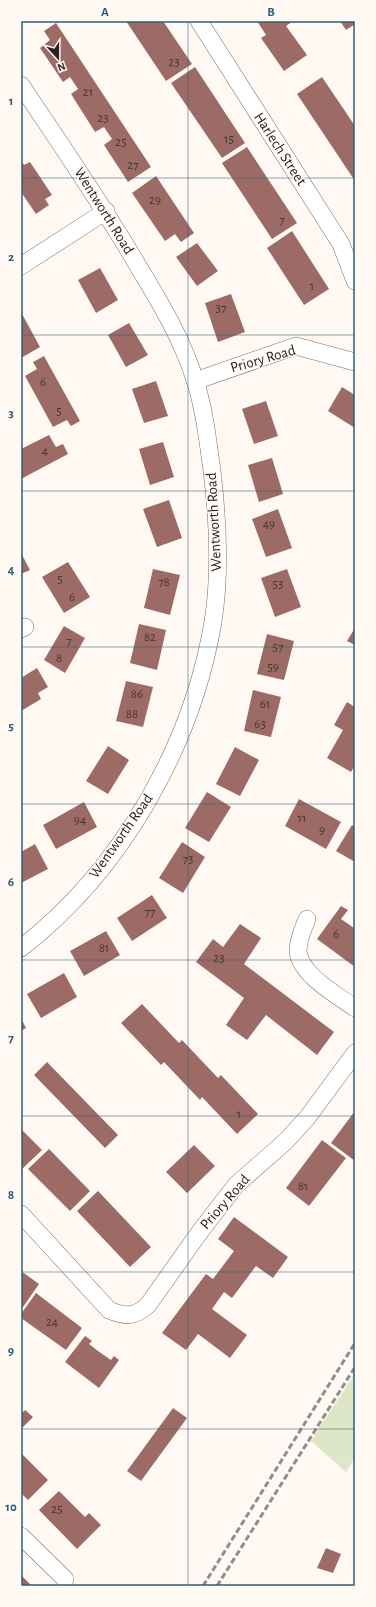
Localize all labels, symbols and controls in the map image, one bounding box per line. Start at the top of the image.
text: A [101,6,109,19]
text: B [267,6,275,19]
north arrow [38,38,78,78]
house number: 23 [168,56,180,69]
text: N [56,60,67,73]
house number: 21 [83,86,93,99]
text: 1 [9,95,13,108]
street label: Harlech Street [251,110,309,188]
house number: 23 [97,112,109,125]
house number: 15 [224,133,234,146]
house number: 25 [115,136,127,149]
house number: 27 [127,159,139,172]
street label: Wentworth Road [71,165,137,257]
house number: 29 [149,194,161,207]
house number: 7 [279,214,285,227]
text: 2 [8,251,14,264]
house number: 1 [310,280,314,293]
house number: 37 [216,302,227,315]
street label: Priory Road [229,342,297,375]
house number: 6 [40,376,46,389]
house number: 5 [56,405,62,418]
text: 3 [8,407,14,420]
house number: 4 [42,445,48,458]
street label: Wentworth Road [204,472,224,572]
house number: 49 [263,518,275,531]
text: 4 [8,564,15,577]
house number: 5 [57,573,63,586]
house number: 78 [158,576,170,589]
house number: 53 [273,578,283,591]
house number: 6 [69,591,75,604]
house number: 82 [144,631,156,644]
house number: 7 [66,635,72,648]
house number: 57 [273,641,284,654]
house number: 8 [56,652,62,665]
house number: 59 [267,661,279,674]
house number: 86 [131,688,143,701]
house number: 61 [260,698,270,711]
house number: 88 [126,708,138,721]
house number: 63 [254,718,266,731]
text: 5 [8,720,14,733]
street label: Wentworth Road [86,791,156,881]
house number: 11 [298,812,306,825]
house number: 94 [74,814,86,827]
house number: 9 [319,824,325,837]
house number: 73 [183,853,193,866]
text: 6 [8,876,14,889]
house number: 77 [145,906,156,919]
house number: 6 [333,928,339,941]
house number: 81 [99,942,109,955]
house number: 23 [213,952,225,965]
text: 7 [8,1032,14,1045]
house number: 1 [237,1108,241,1121]
street label: Priory Road [197,1172,253,1232]
house number: 81 [298,1180,308,1193]
text: 8 [8,1189,14,1202]
house number: 24 [46,1316,58,1329]
text: 9 [8,1345,14,1358]
text: 10 [5,1501,17,1514]
house number: 25 [51,1503,63,1516]

